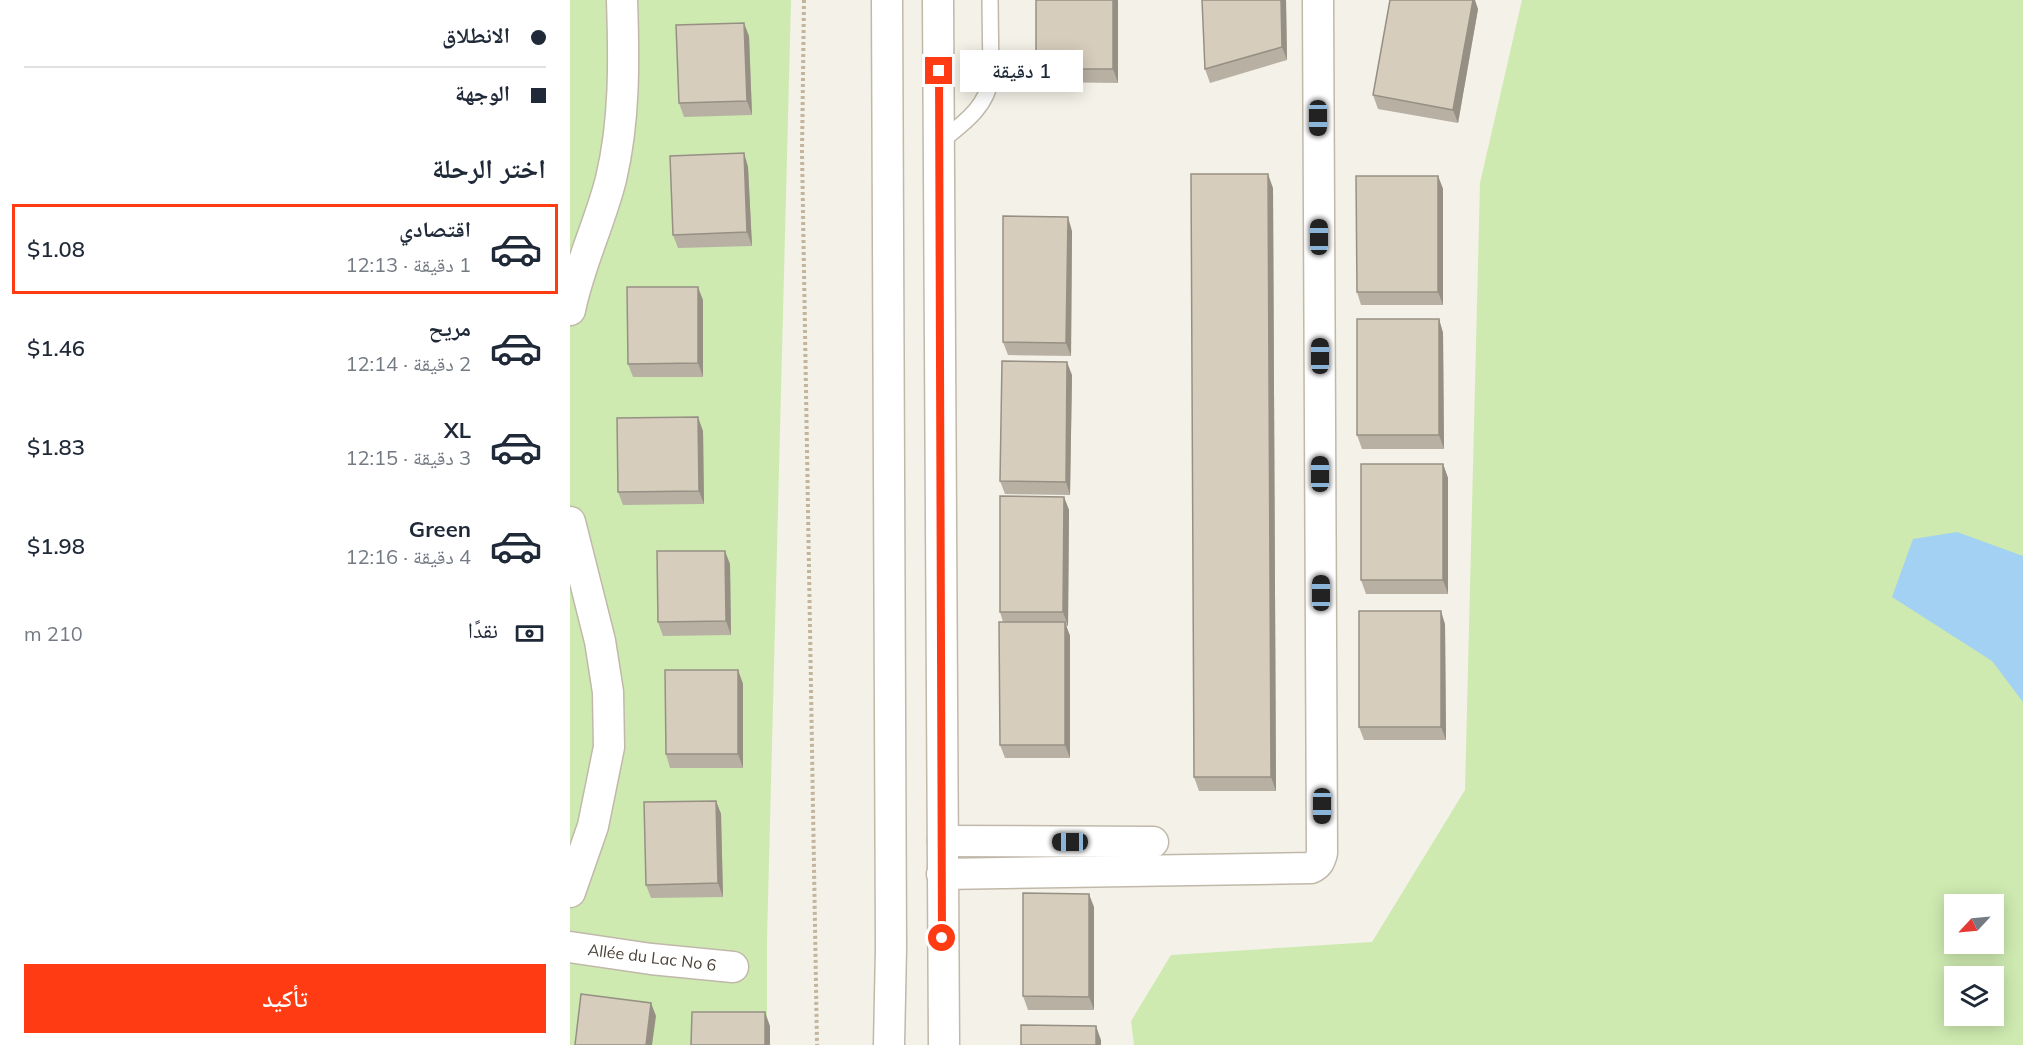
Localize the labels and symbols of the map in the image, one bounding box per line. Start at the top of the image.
callout: 1 دقيقة [960,50,1083,92]
route end [925,57,952,84]
car [1309,100,1327,136]
car [1310,219,1328,255]
car [1311,338,1329,374]
car [1311,456,1329,492]
car [1312,575,1330,611]
car [1313,788,1331,824]
car [1052,833,1088,851]
north arrow [1944,894,2004,954]
route start [928,924,955,951]
street label: Allée du Lac No 6 [587,939,717,975]

